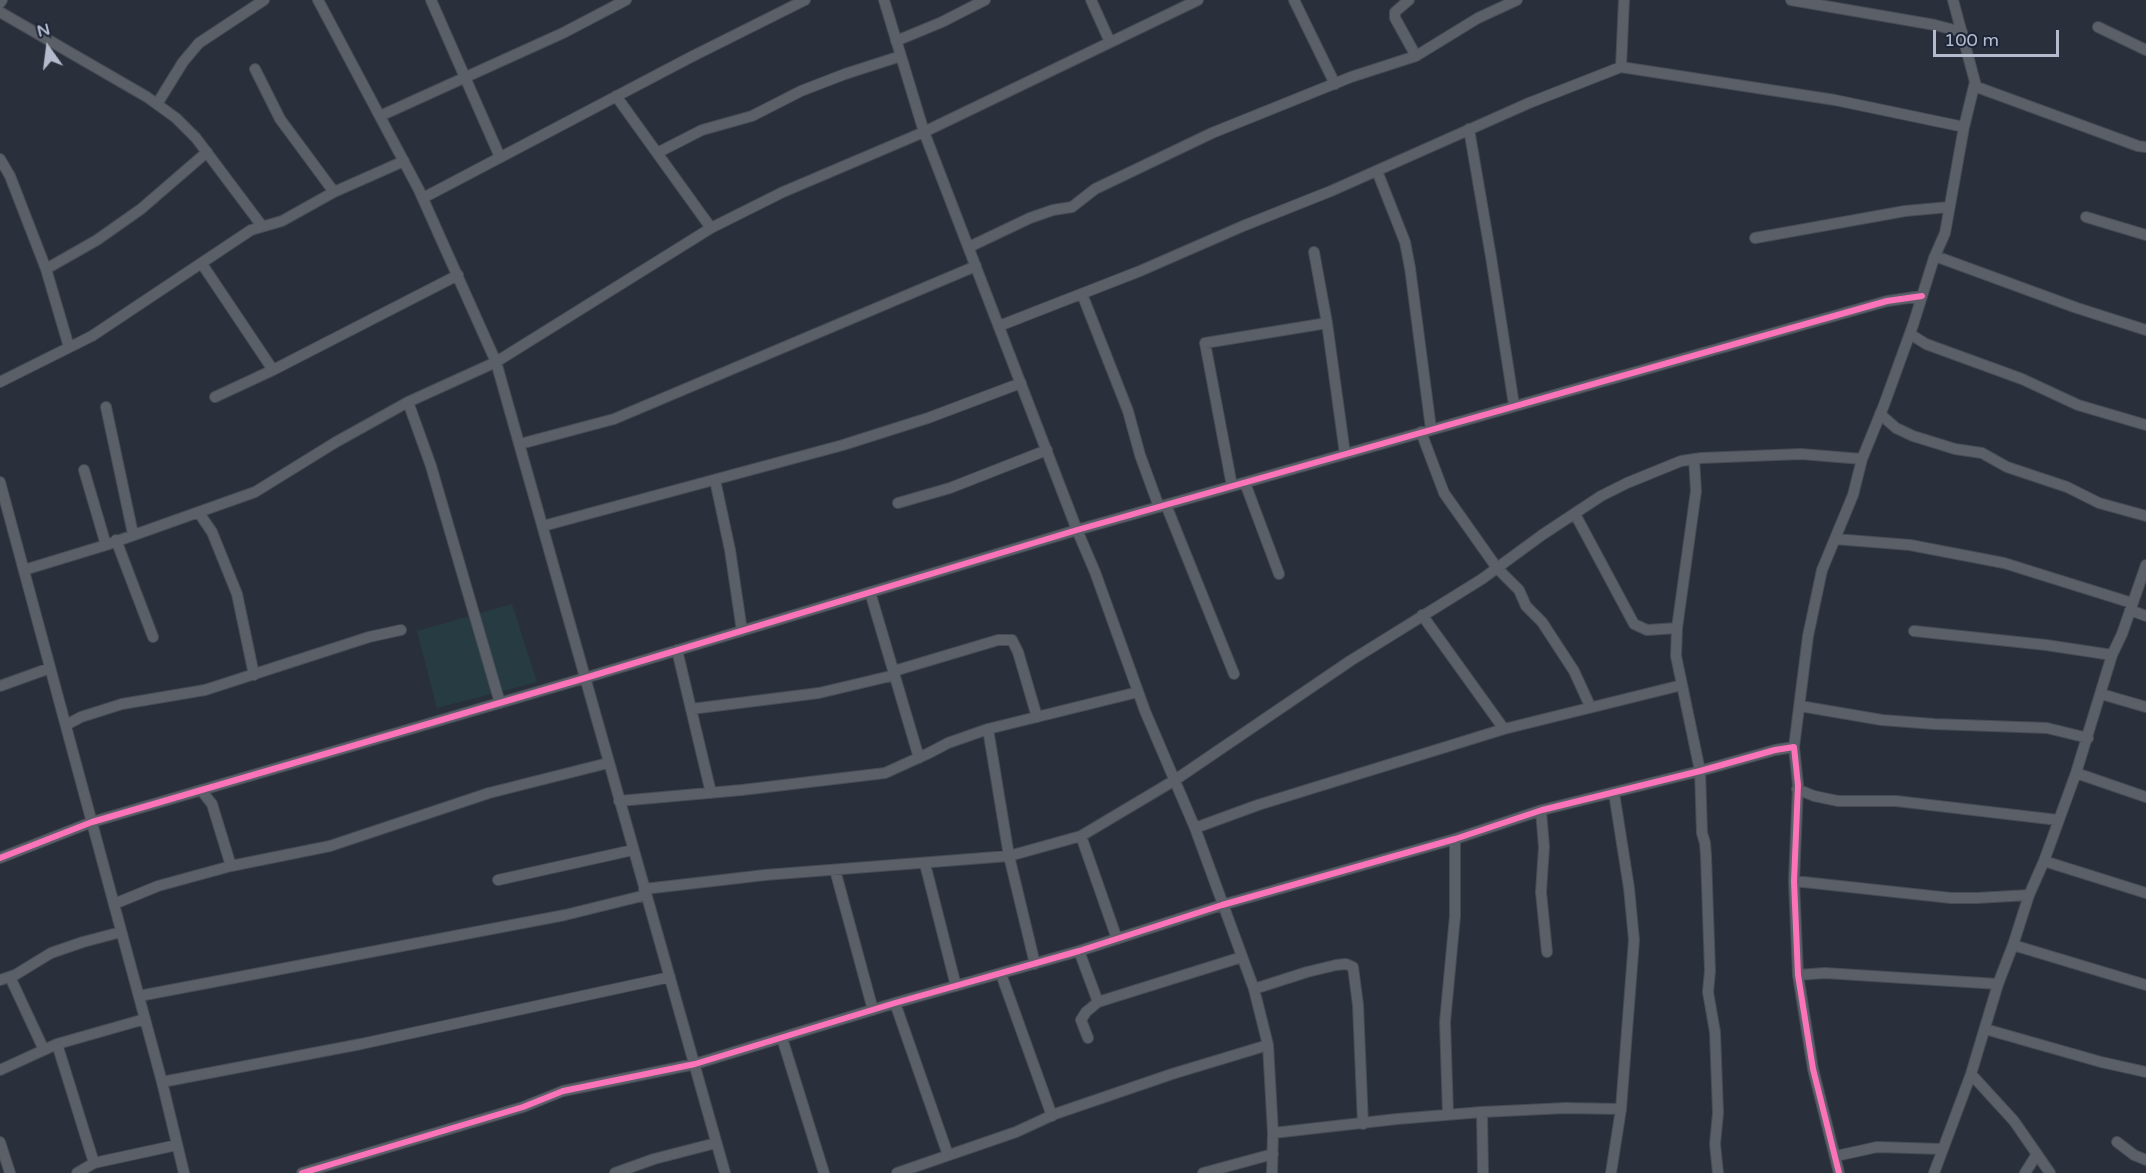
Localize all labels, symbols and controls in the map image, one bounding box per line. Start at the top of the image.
north arrow [18,18,78,78]
scale bar [1936,18,2062,56]
text: N [35,19,52,42]
text: 100 m [1944,29,1999,51]

